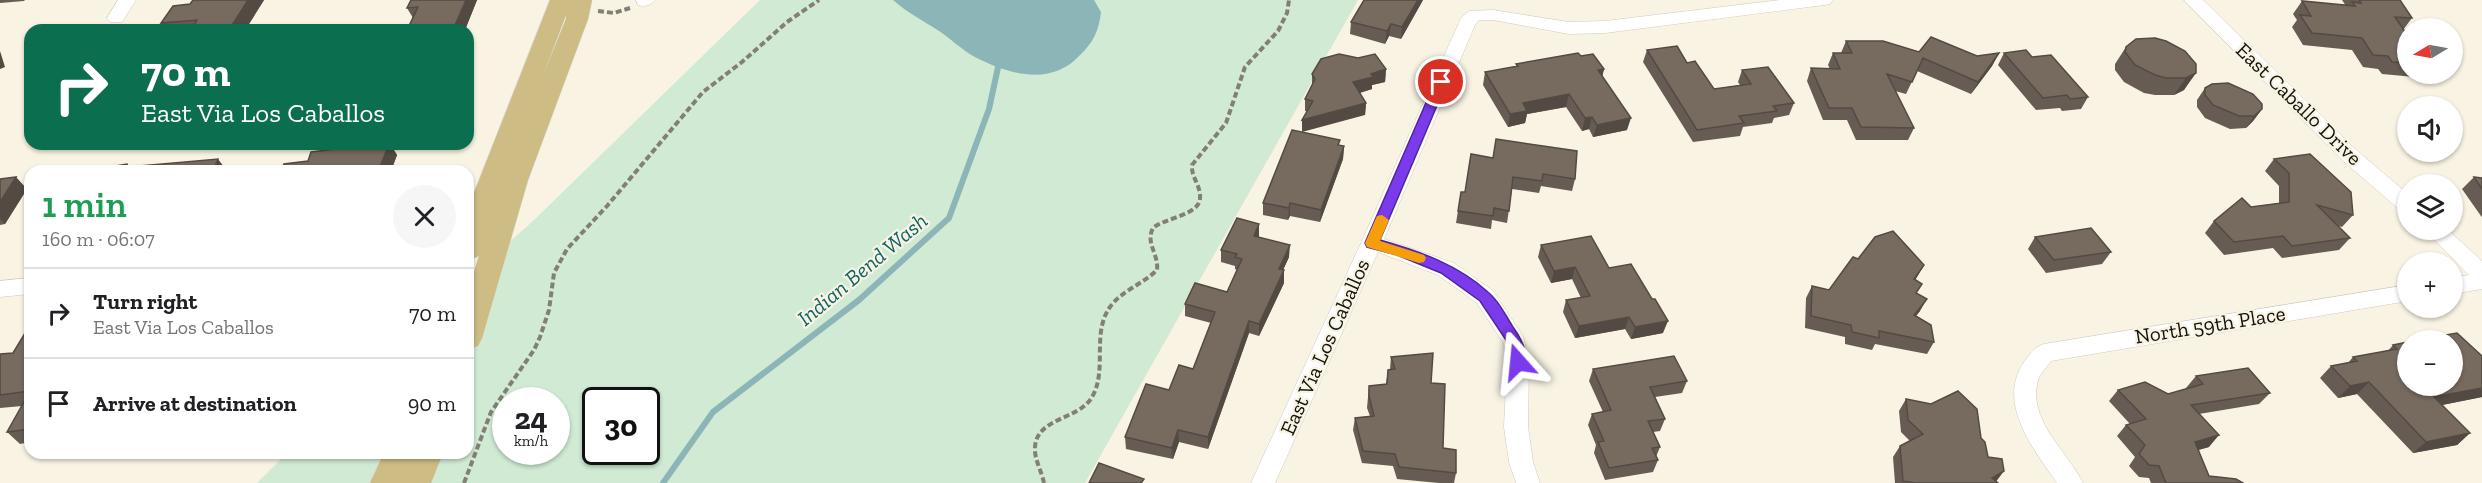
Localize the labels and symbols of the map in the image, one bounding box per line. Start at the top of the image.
north arrow [2397,18,2463,84]
street label: East Caballo Drive [2231,37,2368,170]
pin [1415,56,1466,107]
water label: Indian Bend Wash [792,207,933,332]
street label: East Via Los Caballos [1275,255,1375,439]
street label: North 59th Place [2133,300,2287,349]
position arrow [1486,330,1550,394]
speed limit sign: 30 [582,387,660,465]

